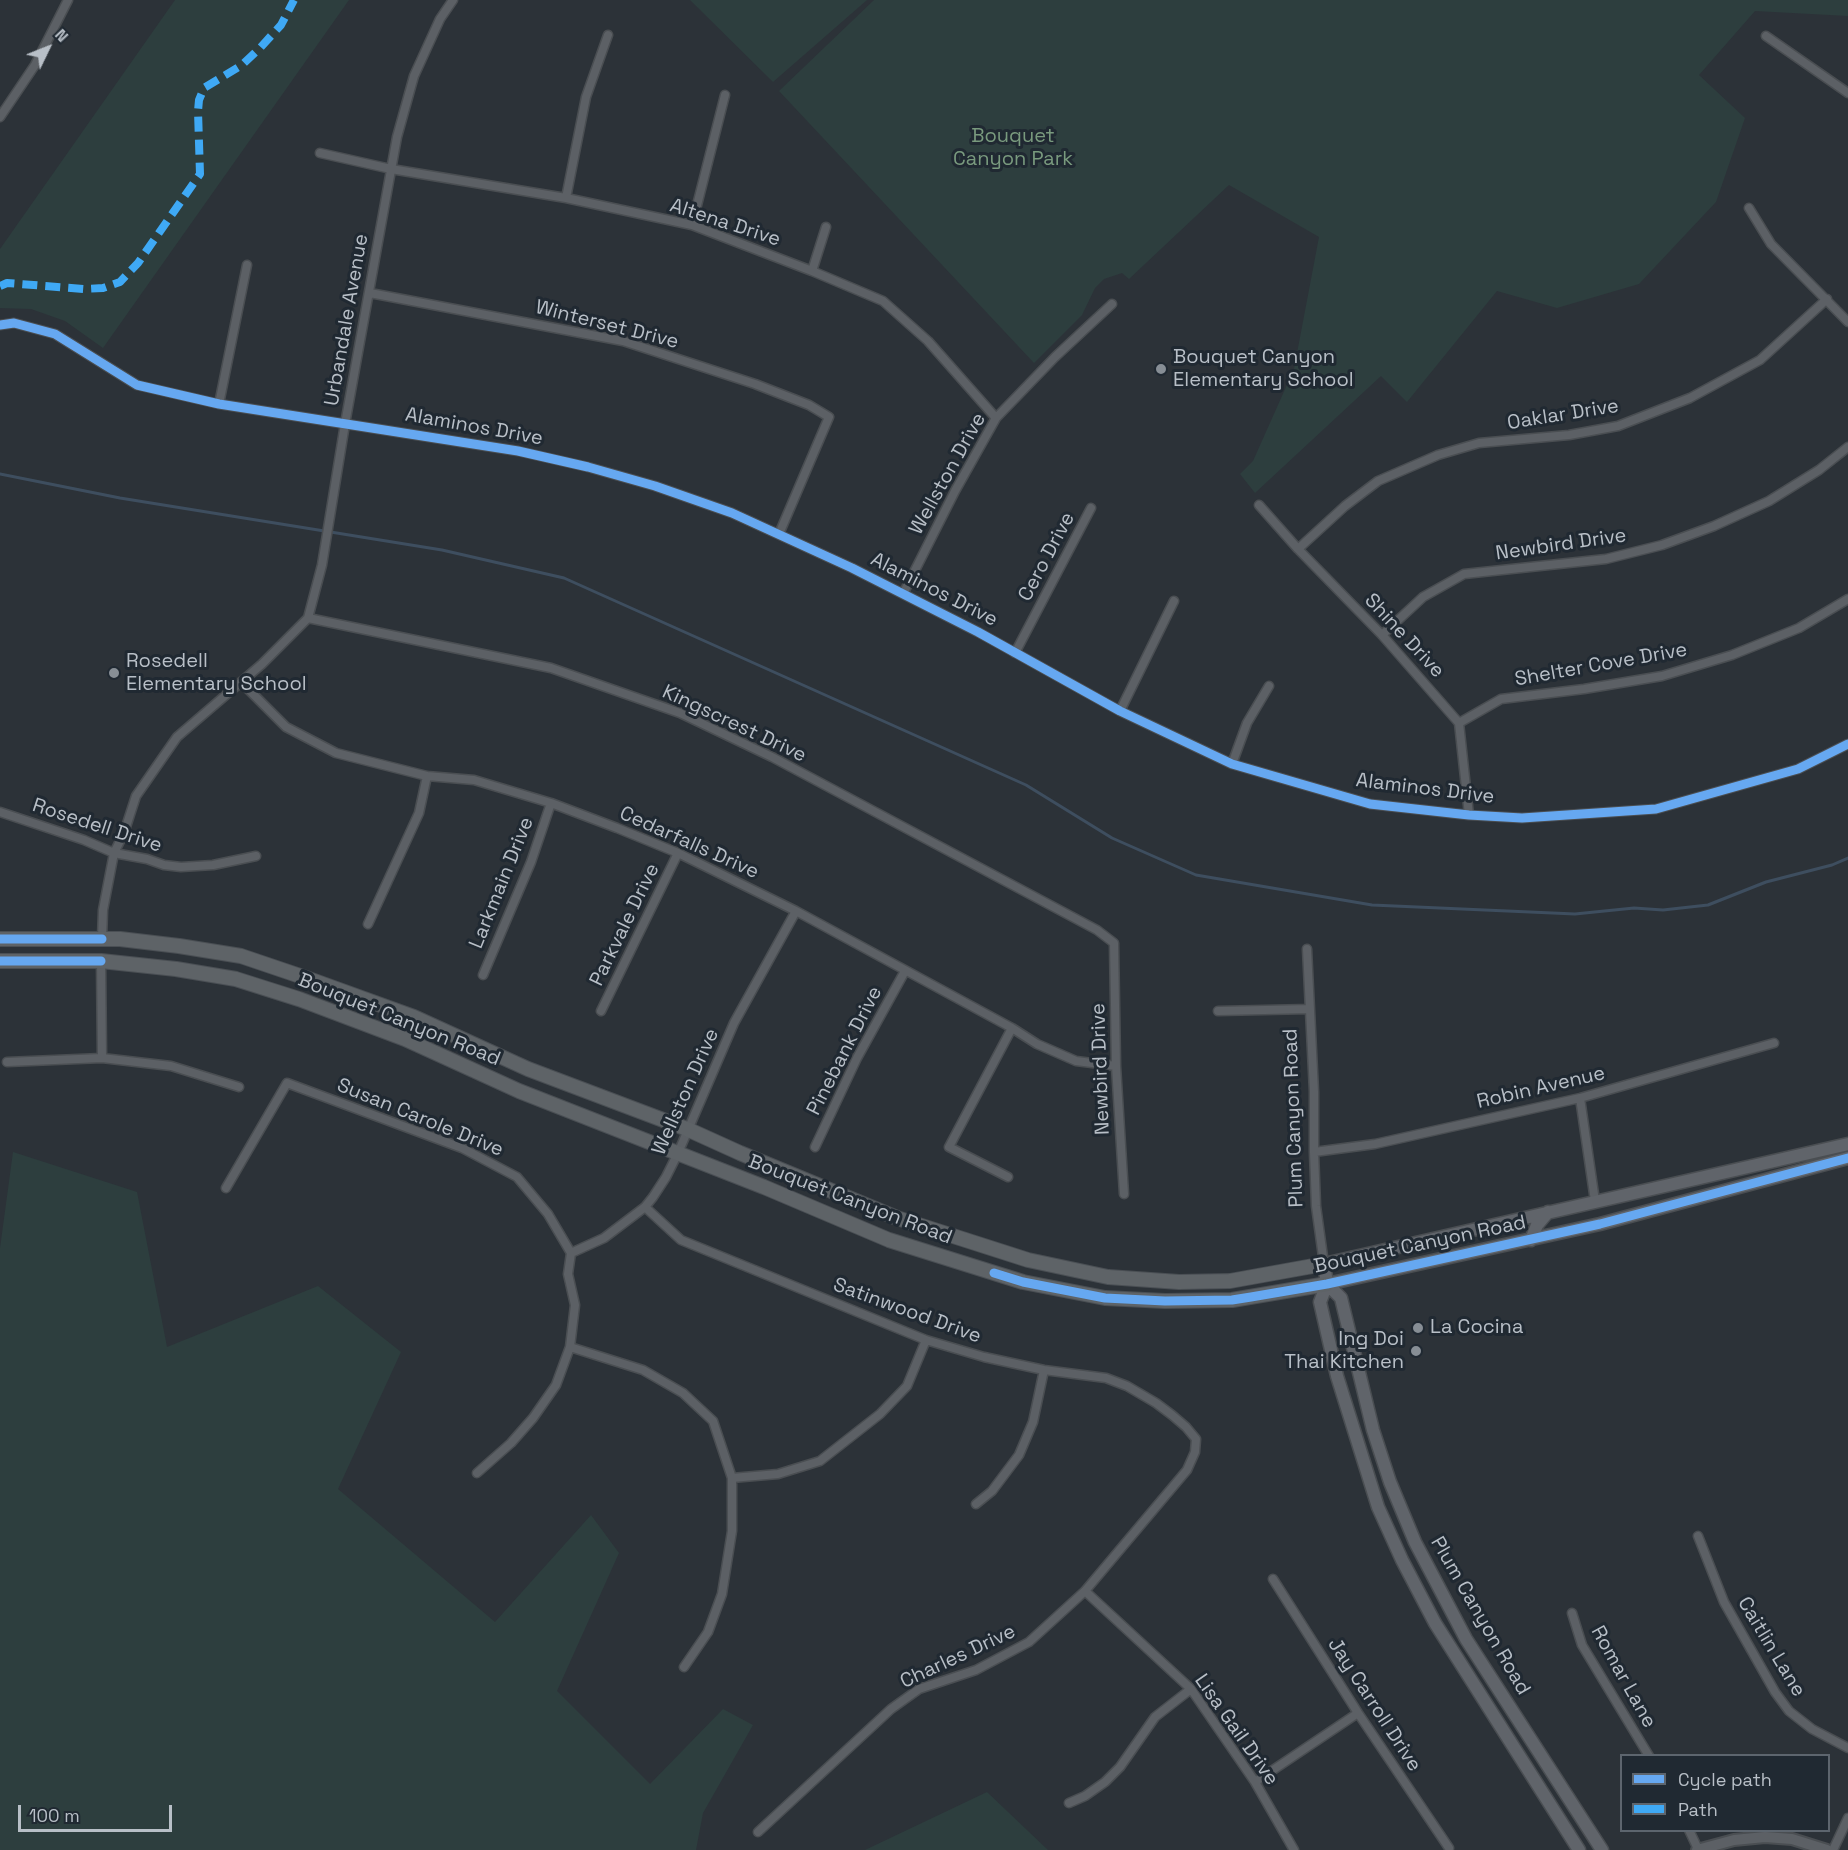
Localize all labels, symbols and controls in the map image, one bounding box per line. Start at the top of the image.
north arrow [18,18,78,78]
text: N [50,24,73,46]
park label: Bouquet Canyon Park [953,125,1073,172]
street label: Altena Drive [667,194,783,252]
street label: Urbandale Avenue [320,232,374,408]
street label: Winterset Drive [533,296,681,354]
place label: Bouquet Canyon Elementary School [1173,346,1354,393]
marker: Bouquet Canyon Elementary School [1154,362,1168,376]
street label: Oaklar Drive [1506,394,1620,436]
street label: Alaminos Drive [403,403,545,451]
street label: Wellston Drive [905,409,991,539]
street label: Cero Drive [1014,508,1080,606]
street label: Newbird Drive [1494,524,1628,566]
street label: Alaminos Drive [866,548,1002,632]
street label: Shine Drive [1359,589,1449,683]
street label: Shelter Cove Drive [1513,638,1689,692]
place label: Rosedell Elementary School [126,650,307,697]
marker: Rosedell Elementary School [107,666,121,680]
street label: Kingscrest Drive [658,680,810,768]
street label: Alaminos Drive [1354,769,1496,809]
street label: Rosedell Drive [29,794,165,858]
street label: Cedarfalls Drive [616,802,762,884]
street label: Larkmain Drive [465,814,539,952]
street label: Parkvale Drive [585,860,665,990]
street label: Bouquet Canyon Road [294,968,504,1072]
street label: Pinebank Drive [802,983,888,1119]
street label: Newbird Drive [1087,1003,1115,1135]
street label: Wellston Drive [647,1025,725,1159]
street label: Plum Canyon Road [1279,1028,1309,1208]
street label: Robin Avenue [1475,1062,1607,1114]
street label: Susan Carole Drive [333,1074,507,1162]
street label: Bouquet Canyon Road [745,1150,955,1250]
street label: Bouquet Canyon Road [1312,1211,1528,1279]
street label: Satinwood Drive [830,1273,984,1349]
place label: La Cocina [1430,1316,1523,1340]
marker: La Cocina [1411,1321,1425,1335]
place label: Ing Doi Thai Kitchen [1284,1328,1404,1375]
marker: Ing Doi Thai Kitchen [1409,1344,1423,1358]
street label: Plum Canyon Road [1425,1532,1535,1700]
street label: Caitlin Lane [1732,1593,1810,1701]
street label: Charles Drive [897,1620,1019,1694]
street label: Romar Lane [1585,1622,1661,1732]
street label: Jay Carroll Drive [1322,1634,1426,1776]
street label: Lisa Gail Drive [1189,1670,1283,1790]
legend [1620,1754,1830,1832]
text: Cycle path [1678,1768,1772,1791]
scale bar [21,1793,176,1831]
text: Path [1678,1798,1718,1821]
text: 100 m [29,1804,80,1827]

